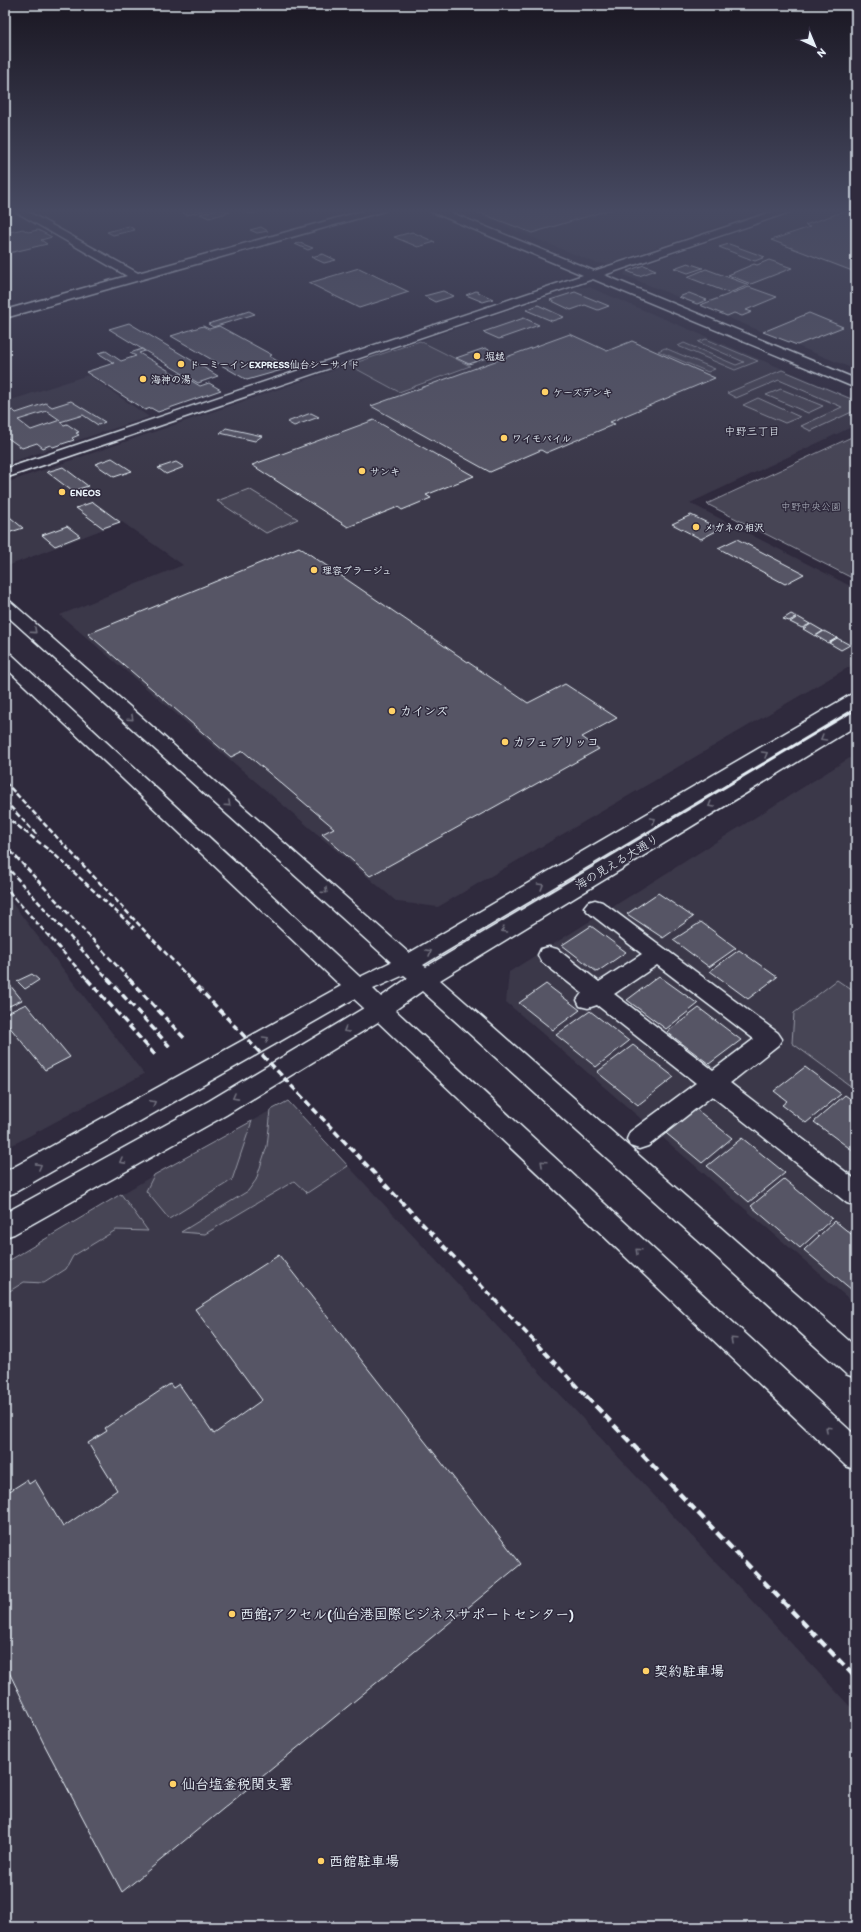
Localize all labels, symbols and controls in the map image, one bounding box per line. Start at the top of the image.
north arrow [795,26,835,66]
text: N [814,46,829,60]
place label: 堀越 [485,350,505,363]
marker: 堀越 [472,351,482,361]
place label: ドーミーインEXPRESS仙台シーサイド [189,358,359,371]
marker: ドーミーインEXPRESS仙台シーサイド [176,359,186,369]
place label: 海神の湯 [151,373,191,386]
marker: 海神の湯 [138,374,148,384]
place label: ケーズデンキ [553,386,612,399]
marker: ケーズデンキ [540,387,550,397]
district label: 中野三丁目 [725,425,780,438]
place label: ワイモバイル [512,432,571,445]
marker: ワイモバイル [499,433,509,443]
place label: サンキ [370,465,400,478]
marker: サンキ [357,466,367,476]
place label: ENEOS [70,486,101,499]
marker: ENEOS [57,487,67,497]
park label: 中野中央公園 [781,500,841,513]
place label: メガネの相沢 [704,521,764,534]
marker: メガネの相沢 [691,522,701,532]
place label: 理容ブラージュ [322,564,392,577]
marker: 理容ブラージュ [309,565,319,575]
one-way arrow [29,627,37,634]
place label: カインズ [400,704,448,718]
marker: カインズ [387,706,397,716]
one-way arrow [126,713,134,721]
one-way arrow [820,734,827,741]
place label: カフェ ブリッコ [513,735,599,749]
marker: カフェ ブリッコ [500,737,510,747]
one-way arrow [760,751,768,758]
one-way arrow [223,800,231,807]
one-way arrow [708,801,715,808]
one-way arrow [649,817,656,824]
street label: 海の見える大通り [573,831,661,893]
one-way arrow [537,883,544,890]
one-way arrow [320,886,328,894]
one-way arrow [501,926,508,933]
one-way arrow [425,949,432,956]
one-way arrow [343,1025,350,1033]
one-way arrow [262,1037,269,1044]
one-way arrow [232,1093,239,1100]
one-way arrow [149,1100,156,1107]
one-way arrow [118,1156,126,1163]
one-way arrow [540,1160,548,1167]
one-way arrow [35,1163,42,1170]
one-way arrow [635,1249,643,1256]
one-way arrow [730,1338,738,1345]
one-way arrow [825,1427,832,1434]
place label: 西館;アクセル(仙台港国際ビジネスサポートセンター) [240,1606,574,1623]
marker: 西館;アクセル(仙台港国際ビジネスサポートセンター) [227,1609,237,1619]
place label: 契約駐車場 [654,1663,724,1680]
marker: 契約駐車場 [641,1666,651,1676]
place label: 仙台塩釜税関支署 [181,1776,293,1793]
marker: 仙台塩釜税関支署 [168,1779,178,1789]
place label: 西館駐車場 [329,1853,399,1870]
marker: 西館駐車場 [316,1856,326,1866]

